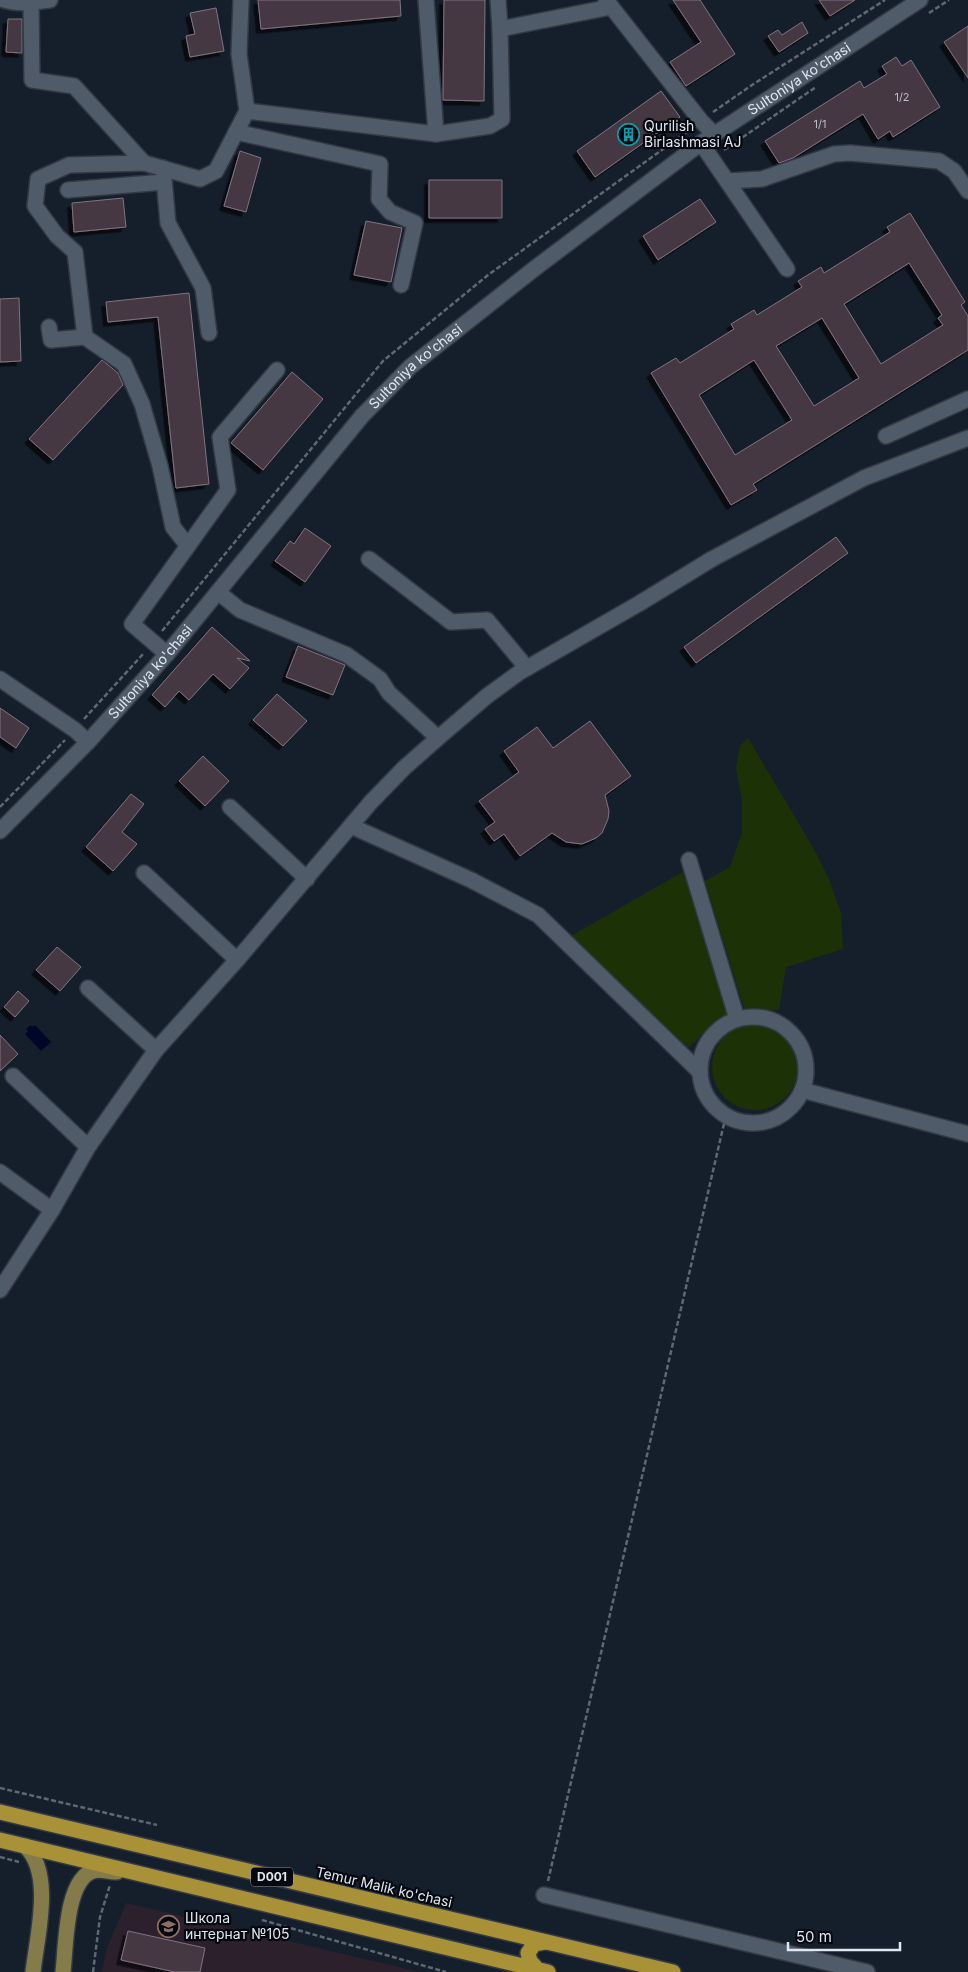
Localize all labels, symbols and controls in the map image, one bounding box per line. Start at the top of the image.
street label: Sultoniya ko'chasi [744,39,853,118]
house number: 1/2 [894,90,910,104]
place label: Qurilish Birlashmasi AJ [644,117,741,150]
house number: 1/1 [814,117,826,131]
building icon: Qurilish Birlashmasi AJ [616,122,640,146]
street label: Sultoniya ko'chasi [365,320,465,412]
street label: Sultoniya ko'chasi [104,621,196,722]
street label: Temur Malik ko'chasi [314,1863,454,1910]
road number: D001 [251,1868,293,1886]
place label: Школа интернат №105 [185,1909,290,1942]
school or university icon: Школа интернат №105 [157,1914,181,1938]
scale bar [788,1920,900,1952]
text: 50 m [796,1927,832,1946]

